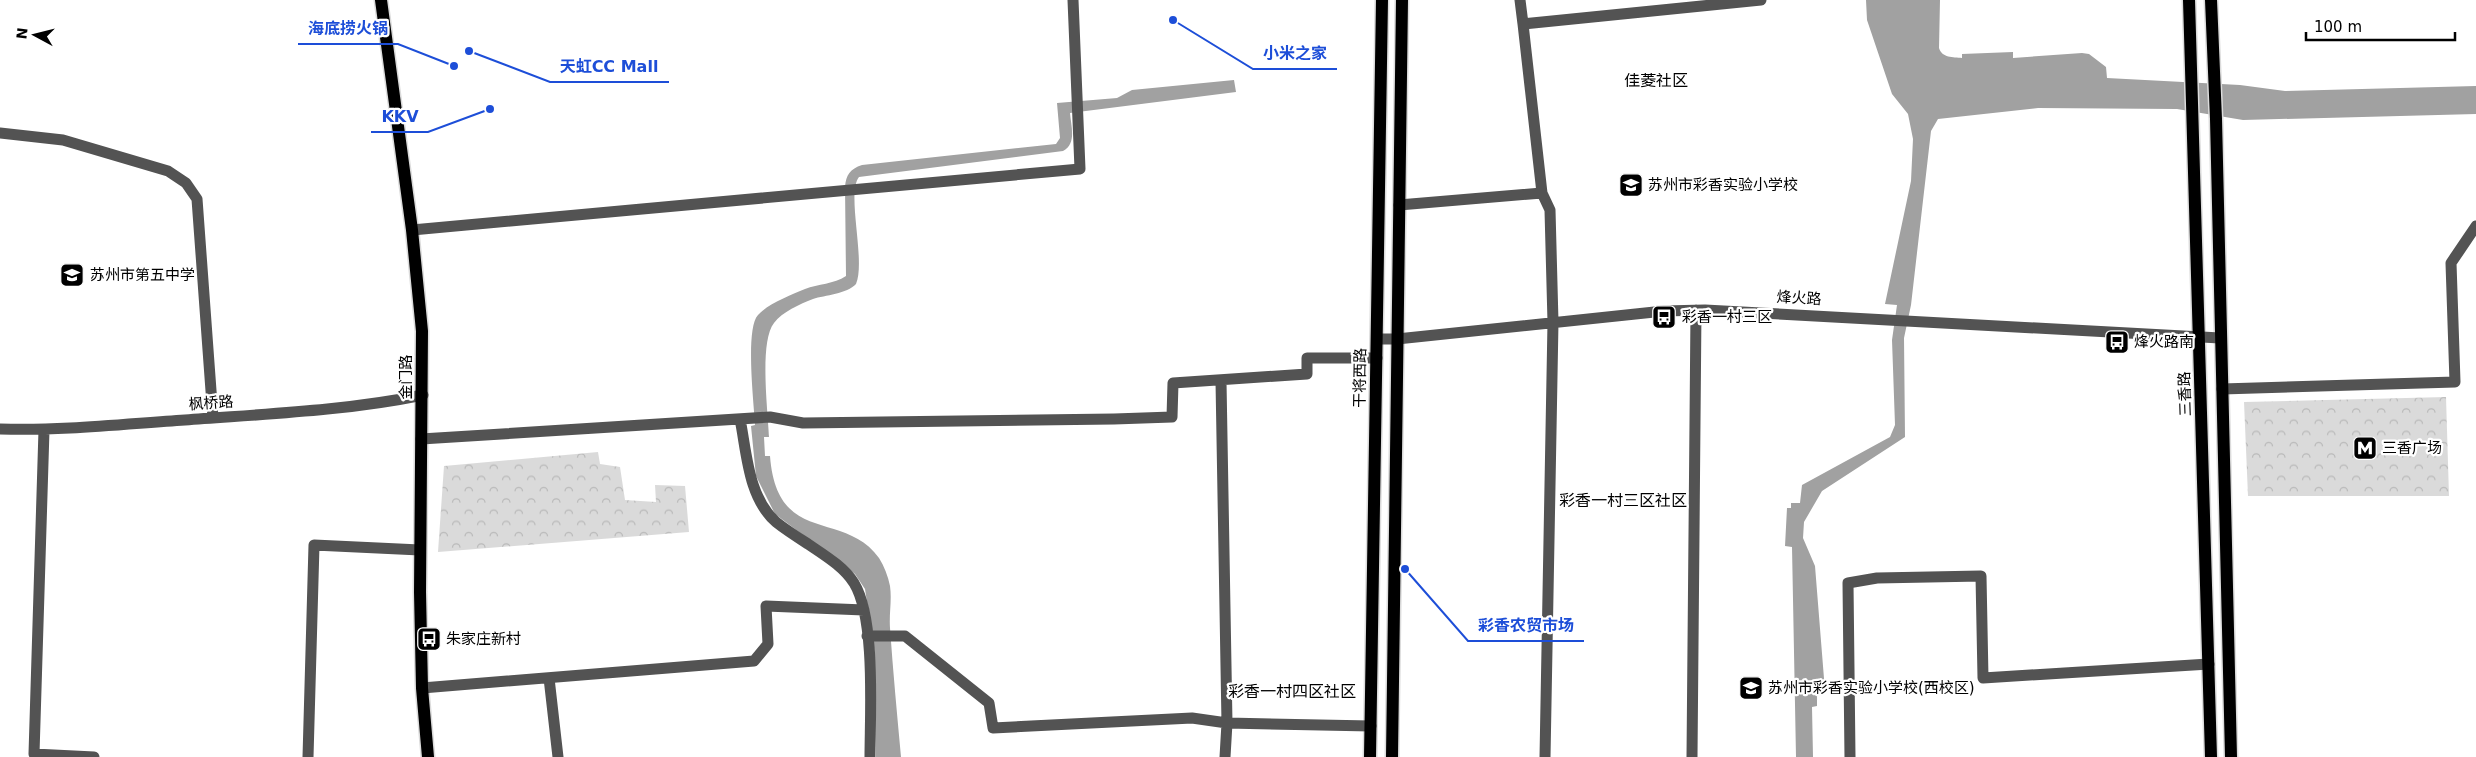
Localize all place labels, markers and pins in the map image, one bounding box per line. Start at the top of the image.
callout: 海底捞火锅 [298,13,398,44]
callout: 小米之家 [1253,38,1337,69]
callout: 天虹CC Mall [550,51,669,82]
callout: KKV [371,101,428,132]
school or university icon: 苏州市彩香实验小学校 [1618,172,1644,198]
place label: 苏州市彩香实验小学校 [1648,176,1798,194]
school or university icon: 苏州市第五中学 [59,262,85,288]
place label: 苏州市第五中学 [90,266,195,284]
bus stop icon: 彩香一村三区 [1651,304,1677,330]
place label: 彩香一村三区 [1682,308,1772,326]
bus stop icon: 烽火路南 [2104,329,2130,355]
place label: 烽火路南 [2134,333,2194,351]
metro station icon: 三香广场 [2352,435,2378,461]
place label: 三香广场 [2382,439,2442,457]
callout: 彩香农贸市场 [1468,610,1584,641]
bus stop icon: 朱家庄新村 [416,626,442,652]
place label: 朱家庄新村 [446,630,521,648]
school or university icon: 苏州市彩香实验小学校(西校区) [1738,675,1764,701]
place label: 苏州市彩香实验小学校(西校区) [1768,679,1975,697]

